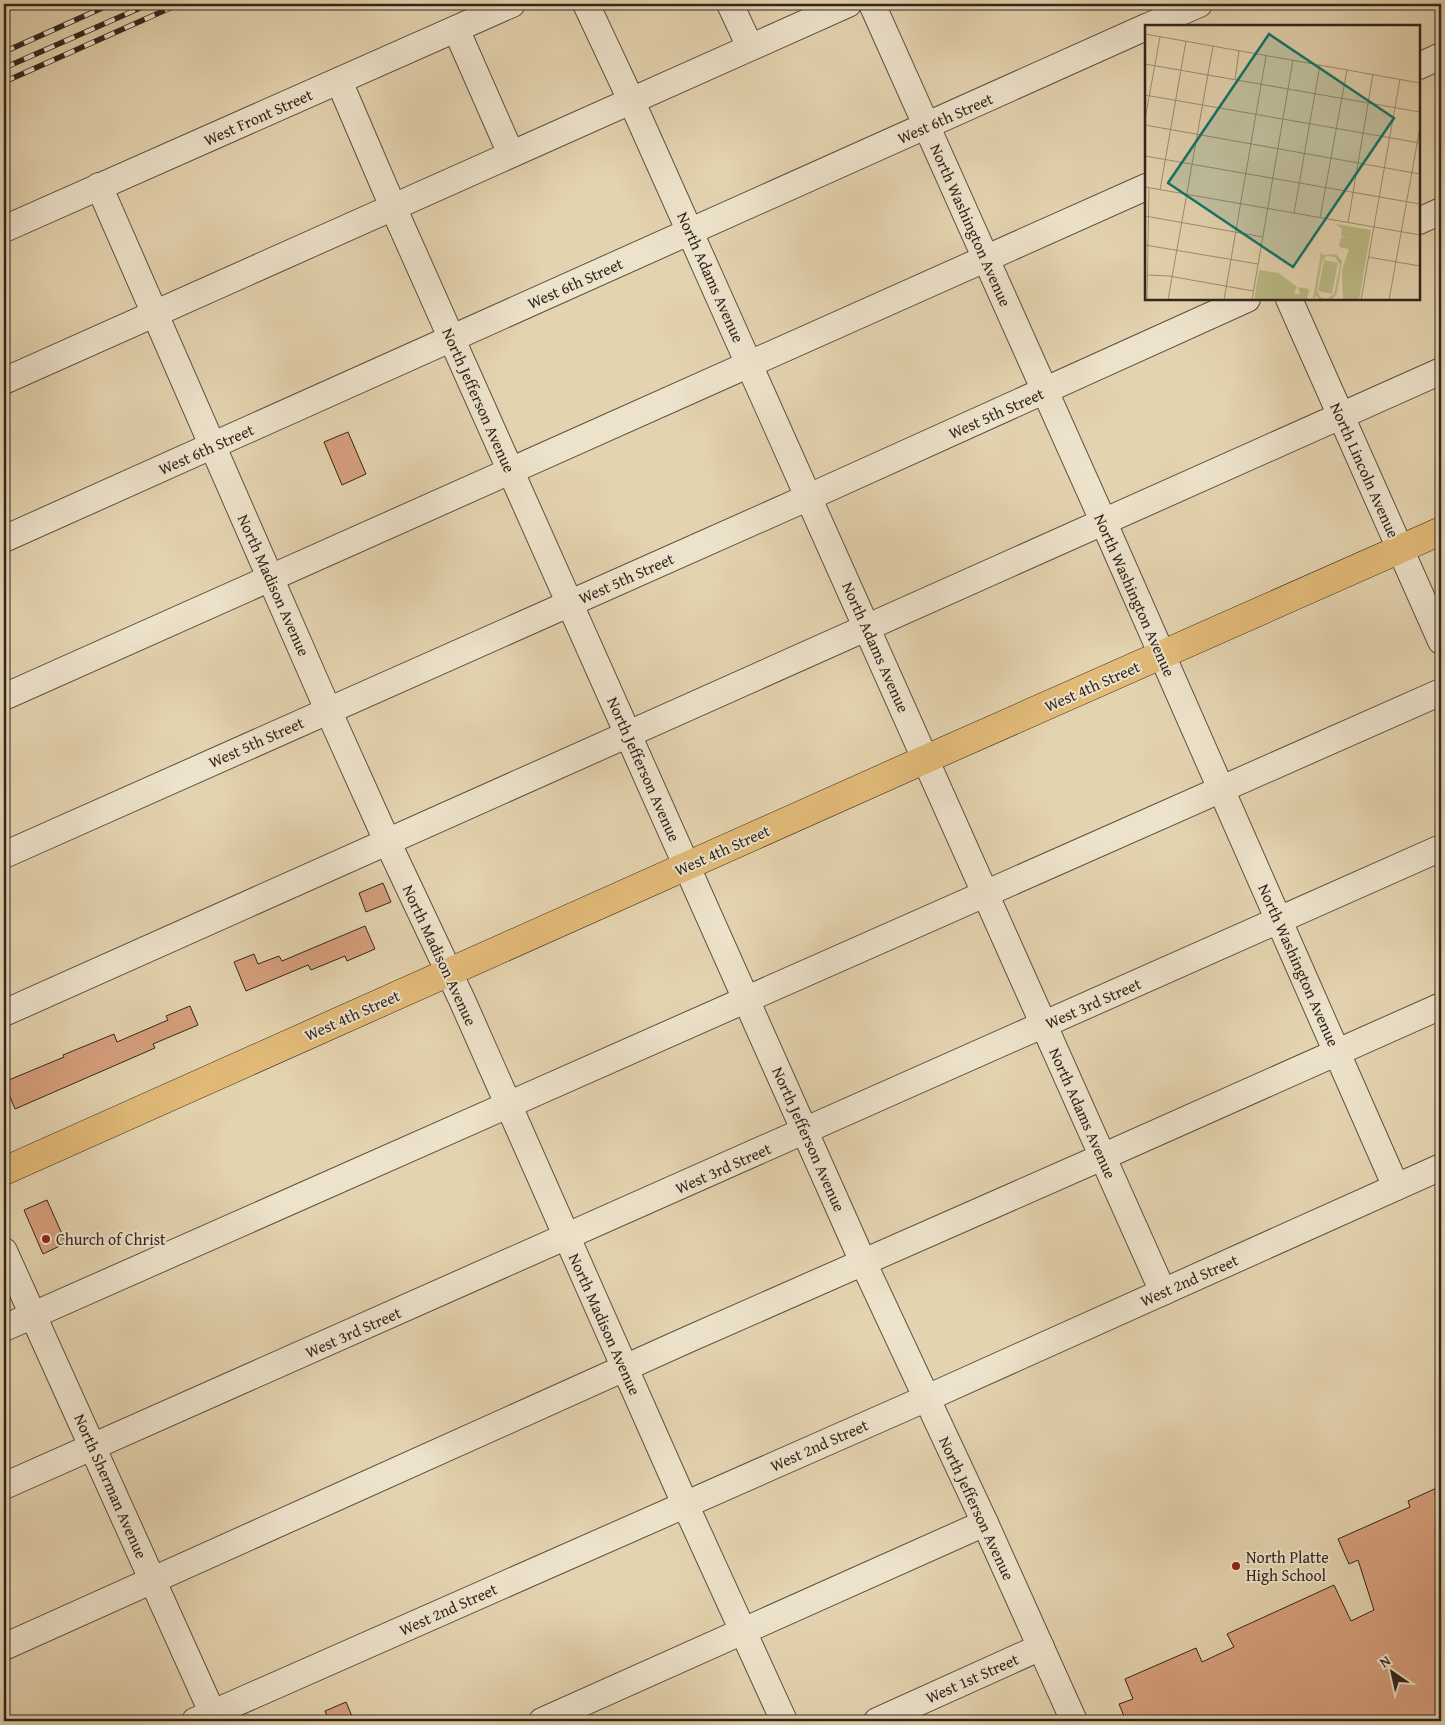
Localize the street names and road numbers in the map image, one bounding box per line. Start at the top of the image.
street label: West Front Street [200,82,317,152]
street label: West 6th Street [893,86,997,150]
street label: North Washington Avenue [924,140,1018,310]
street label: North Adams Avenue [671,208,751,346]
street label: West 6th Street [523,251,627,315]
street label: North Jefferson Avenue [436,324,522,476]
street label: West 5th Street [944,381,1048,445]
street label: North Lincoln Avenue [1324,398,1406,542]
street label: West 6th Street [154,417,258,481]
street label: North Madison Avenue [232,510,316,660]
street label: North Washington Avenue [1088,510,1182,680]
street label: West 5th Street [574,546,678,610]
street label: North Adams Avenue [836,578,916,716]
street label: West 4th Street [1040,654,1144,718]
street label: North Jefferson Avenue [601,693,687,845]
street label: West 5th Street [204,710,308,774]
street label: West 4th Street [670,818,774,882]
street label: North Madison Avenue [397,880,483,1030]
street label: North Washington Avenue [1252,880,1346,1050]
street label: West 3rd Street [1041,971,1145,1035]
street label: West 4th Street [300,983,404,1047]
street label: North Adams Avenue [1043,1044,1123,1182]
street label: North Jefferson Avenue [766,1063,852,1215]
street label: West 3rd Street [671,1136,775,1200]
street label: West 2nd Street [1136,1247,1242,1312]
street label: North Madison Avenue [563,1249,647,1399]
street label: West 3rd Street [301,1300,405,1364]
street label: North Sherman Avenue [68,1410,154,1562]
street label: West 2nd Street [766,1412,872,1477]
street label: North Jefferson Avenue [933,1432,1021,1584]
street label: West 2nd Street [395,1576,501,1641]
street label: West 1st Street [922,1647,1023,1709]

